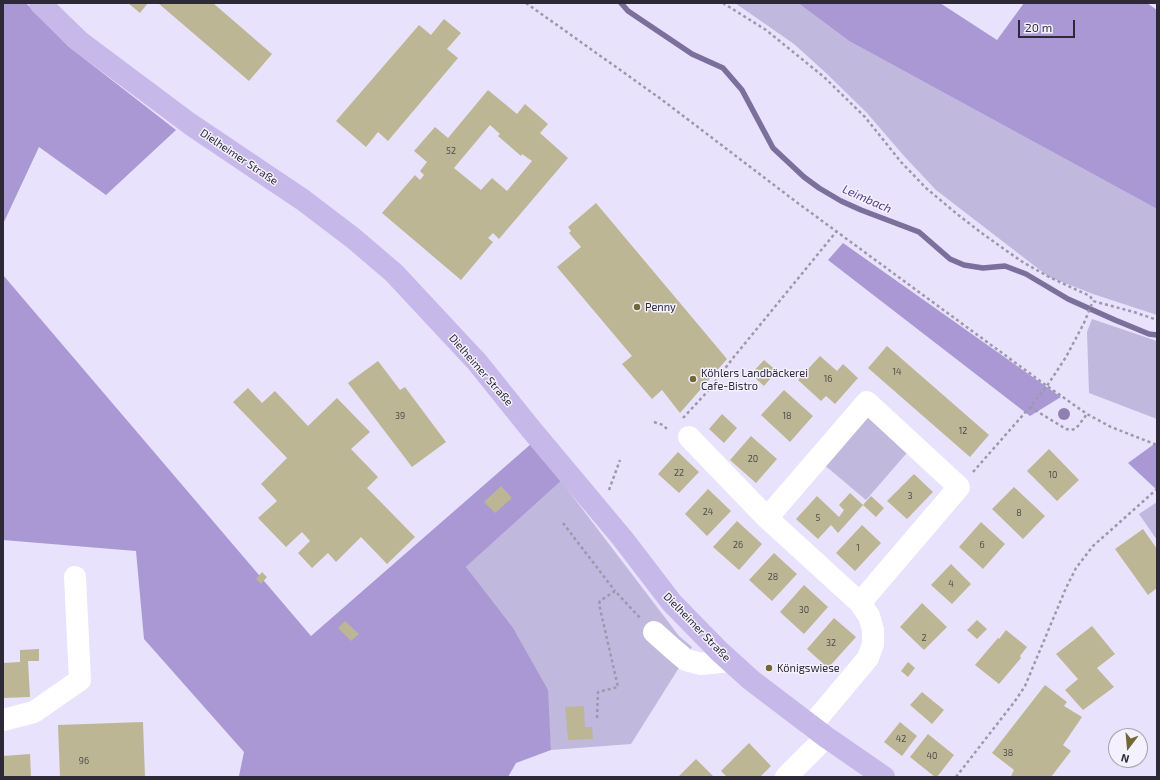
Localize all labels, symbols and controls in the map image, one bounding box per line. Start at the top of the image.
scale bar [1020,12,1077,38]
text: 20 m [1025,20,1052,34]
street label: Dielheimer Straße [198,126,280,188]
house number: 52 [446,146,456,156]
water label: Leimbach [840,182,894,216]
place label: Penny [645,300,676,314]
marker: Penny [632,302,642,312]
street label: Dielheimer Straße [446,331,516,409]
place label: Köhlers Landbäckerei Cafe-Bistro [701,366,808,392]
house number: 14 [892,367,902,377]
marker: Köhlers Landbäckerei Cafe-Bistro [688,374,698,384]
house number: 16 [824,374,832,384]
house number: 39 [395,411,405,421]
house number: 18 [782,411,792,421]
house number: 12 [959,426,967,436]
house number: 20 [748,454,758,464]
house number: 22 [674,468,684,478]
house number: 10 [1048,470,1058,480]
house number: 3 [907,491,913,501]
house number: 24 [703,507,713,517]
house number: 8 [1016,508,1022,518]
house number: 5 [816,513,820,523]
house number: 26 [733,540,743,550]
house number: 6 [979,540,985,550]
house number: 1 [856,543,860,553]
house number: 28 [768,572,778,582]
house number: 4 [948,579,954,589]
street label: Dielheimer Straße [661,590,733,664]
house number: 30 [799,605,809,615]
house number: 2 [921,633,927,643]
house number: 32 [826,638,836,648]
place label: Königswiese [777,661,840,675]
marker: Königswiese [764,663,774,673]
north arrow [1108,728,1148,768]
house number: 42 [896,734,906,744]
house number: 38 [1003,748,1013,758]
house number: 40 [927,751,937,761]
text: N [1119,752,1130,766]
house number: 96 [79,756,89,766]

